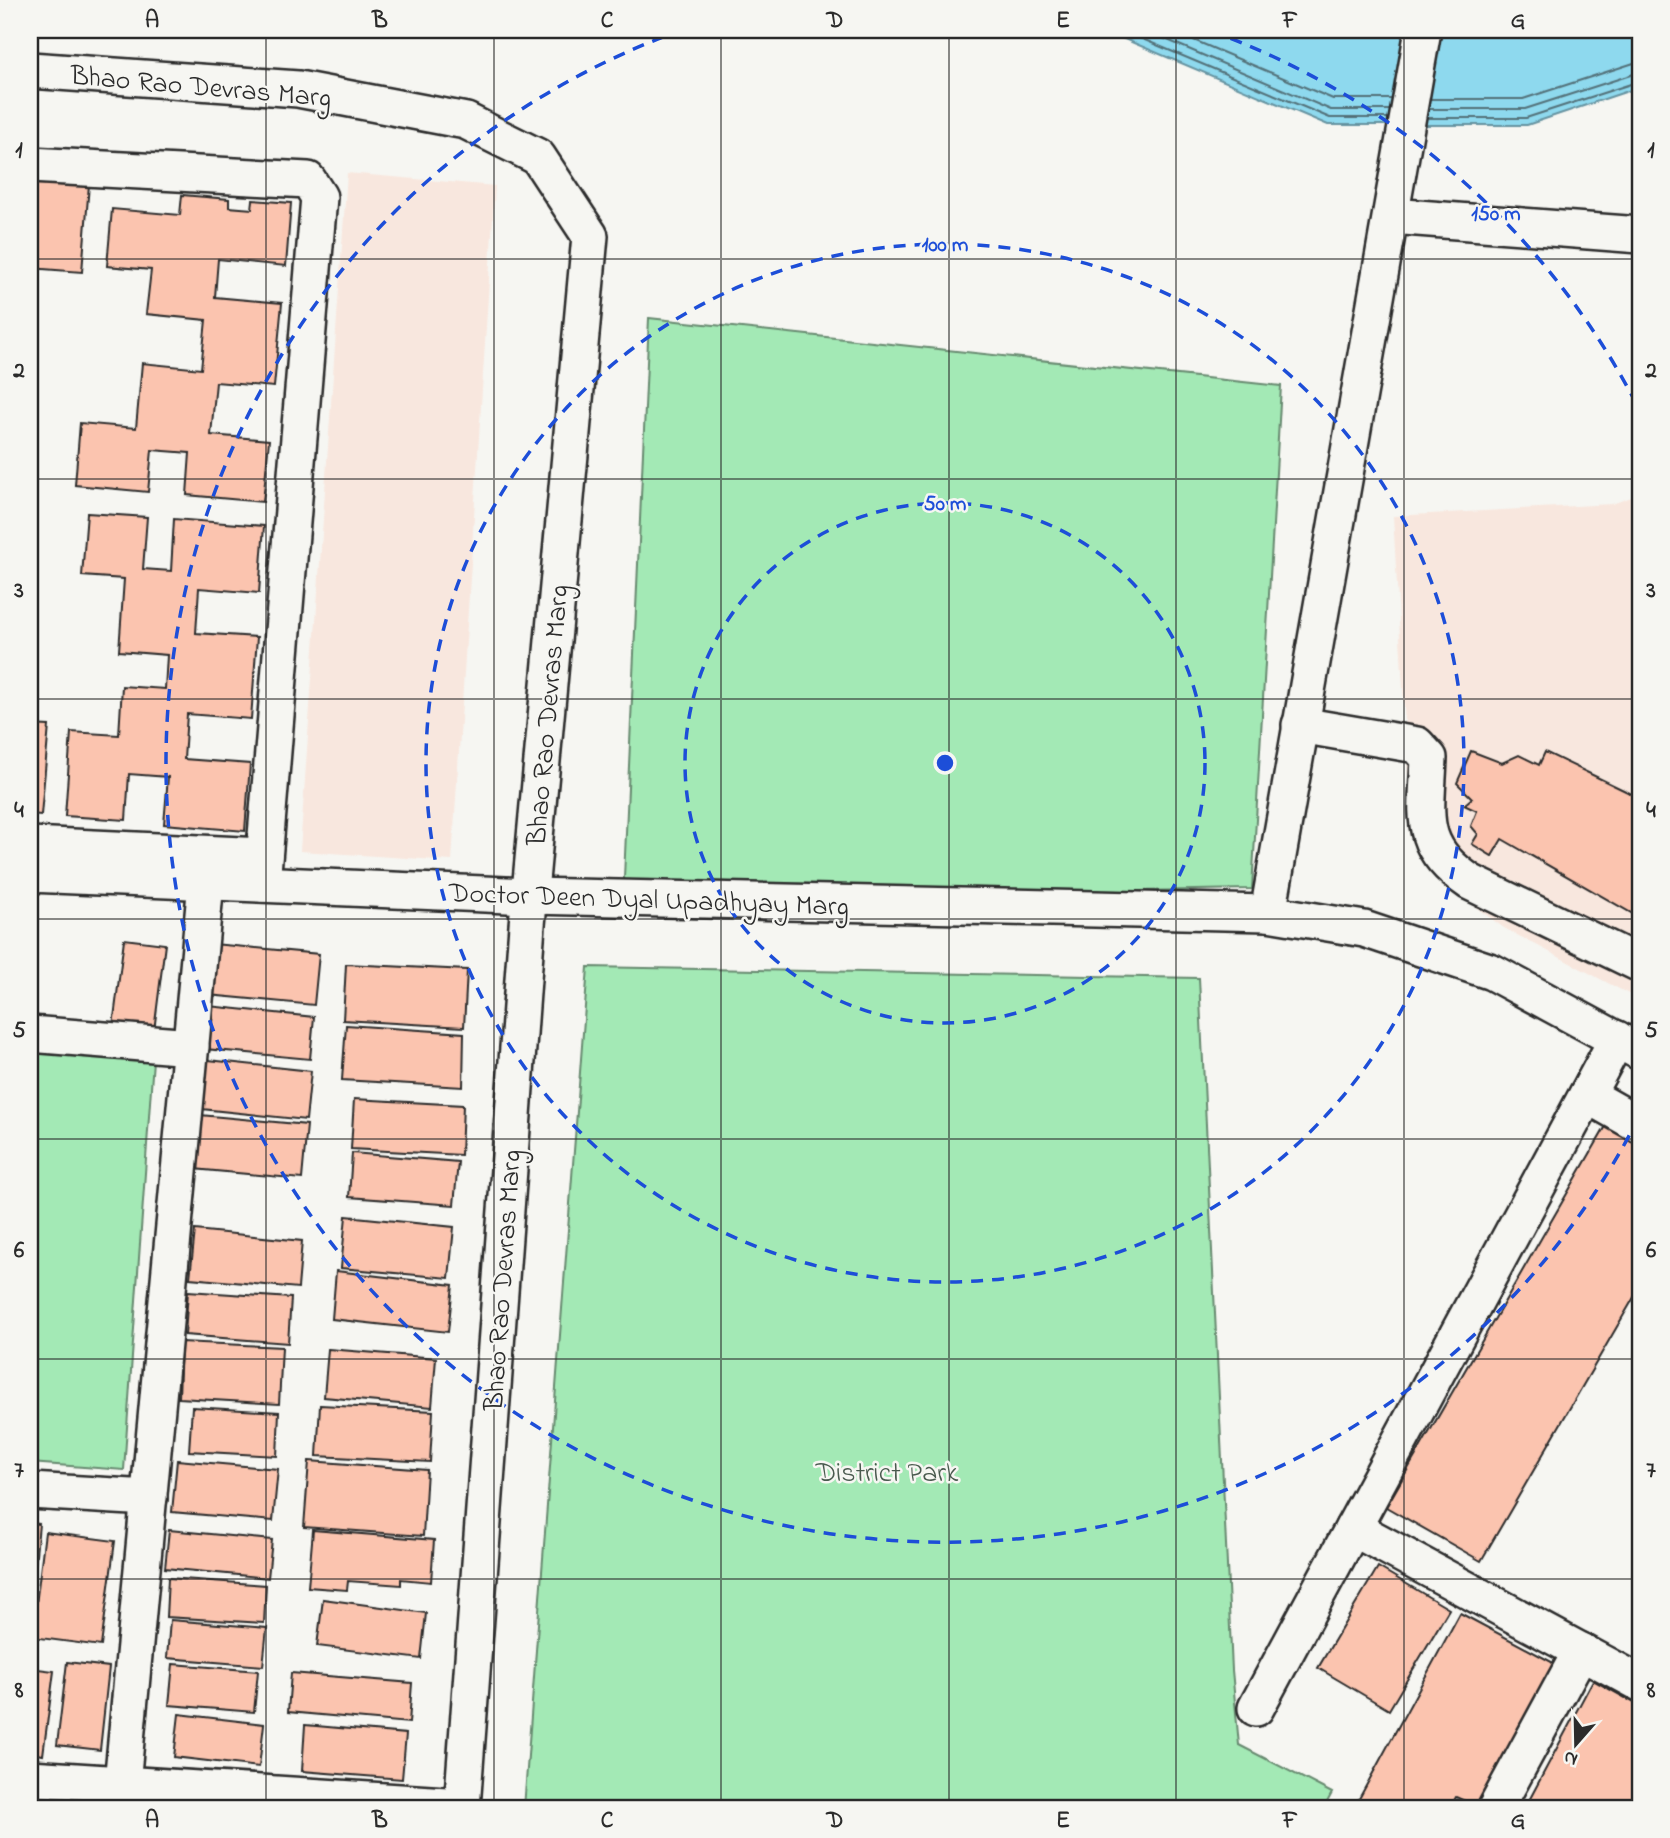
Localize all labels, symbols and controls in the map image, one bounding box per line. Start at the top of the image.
text: A [145,5,159,38]
text: B [371,5,388,38]
text: C [601,5,614,38]
text: D [826,5,843,38]
text: E [1056,5,1070,38]
text: F [1282,5,1298,38]
text: G [1511,5,1525,38]
street label: Bhao Rao Devras Marg [68,57,333,120]
text: 1 [15,135,23,168]
text: 1 [1647,135,1655,168]
text: 150 m [1471,200,1521,230]
text: 100 m [922,231,968,261]
text: 2 [12,355,25,388]
text: 2 [1644,355,1657,388]
text: 50 m [924,490,966,520]
text: 3 [13,575,24,608]
text: 3 [1645,575,1656,608]
street label: Bhao Rao Devras Marg [518,583,581,848]
centre of rings [933,751,957,775]
text: 4 [14,795,24,828]
text: 4 [1646,795,1656,828]
street label: Doctor Deen Dyal Upadhyay Marg [447,874,850,929]
text: 5 [12,1015,26,1048]
text: 5 [1644,1015,1658,1048]
street label: Bhao Rao Devras Marg [475,1148,534,1413]
text: 6 [14,1235,25,1268]
text: 6 [1646,1235,1657,1268]
park label: District Park [815,1454,959,1495]
text: 7 [14,1455,24,1488]
text: 7 [1646,1455,1656,1488]
text: 8 [14,1675,24,1708]
text: 8 [1646,1675,1656,1708]
north arrow [1540,1708,1610,1778]
text: N [1560,1743,1582,1773]
text: A [145,1805,159,1838]
text: B [371,1805,388,1838]
text: C [601,1805,614,1838]
text: D [826,1805,843,1838]
text: E [1056,1805,1070,1838]
text: F [1282,1805,1298,1838]
text: G [1511,1805,1525,1838]

